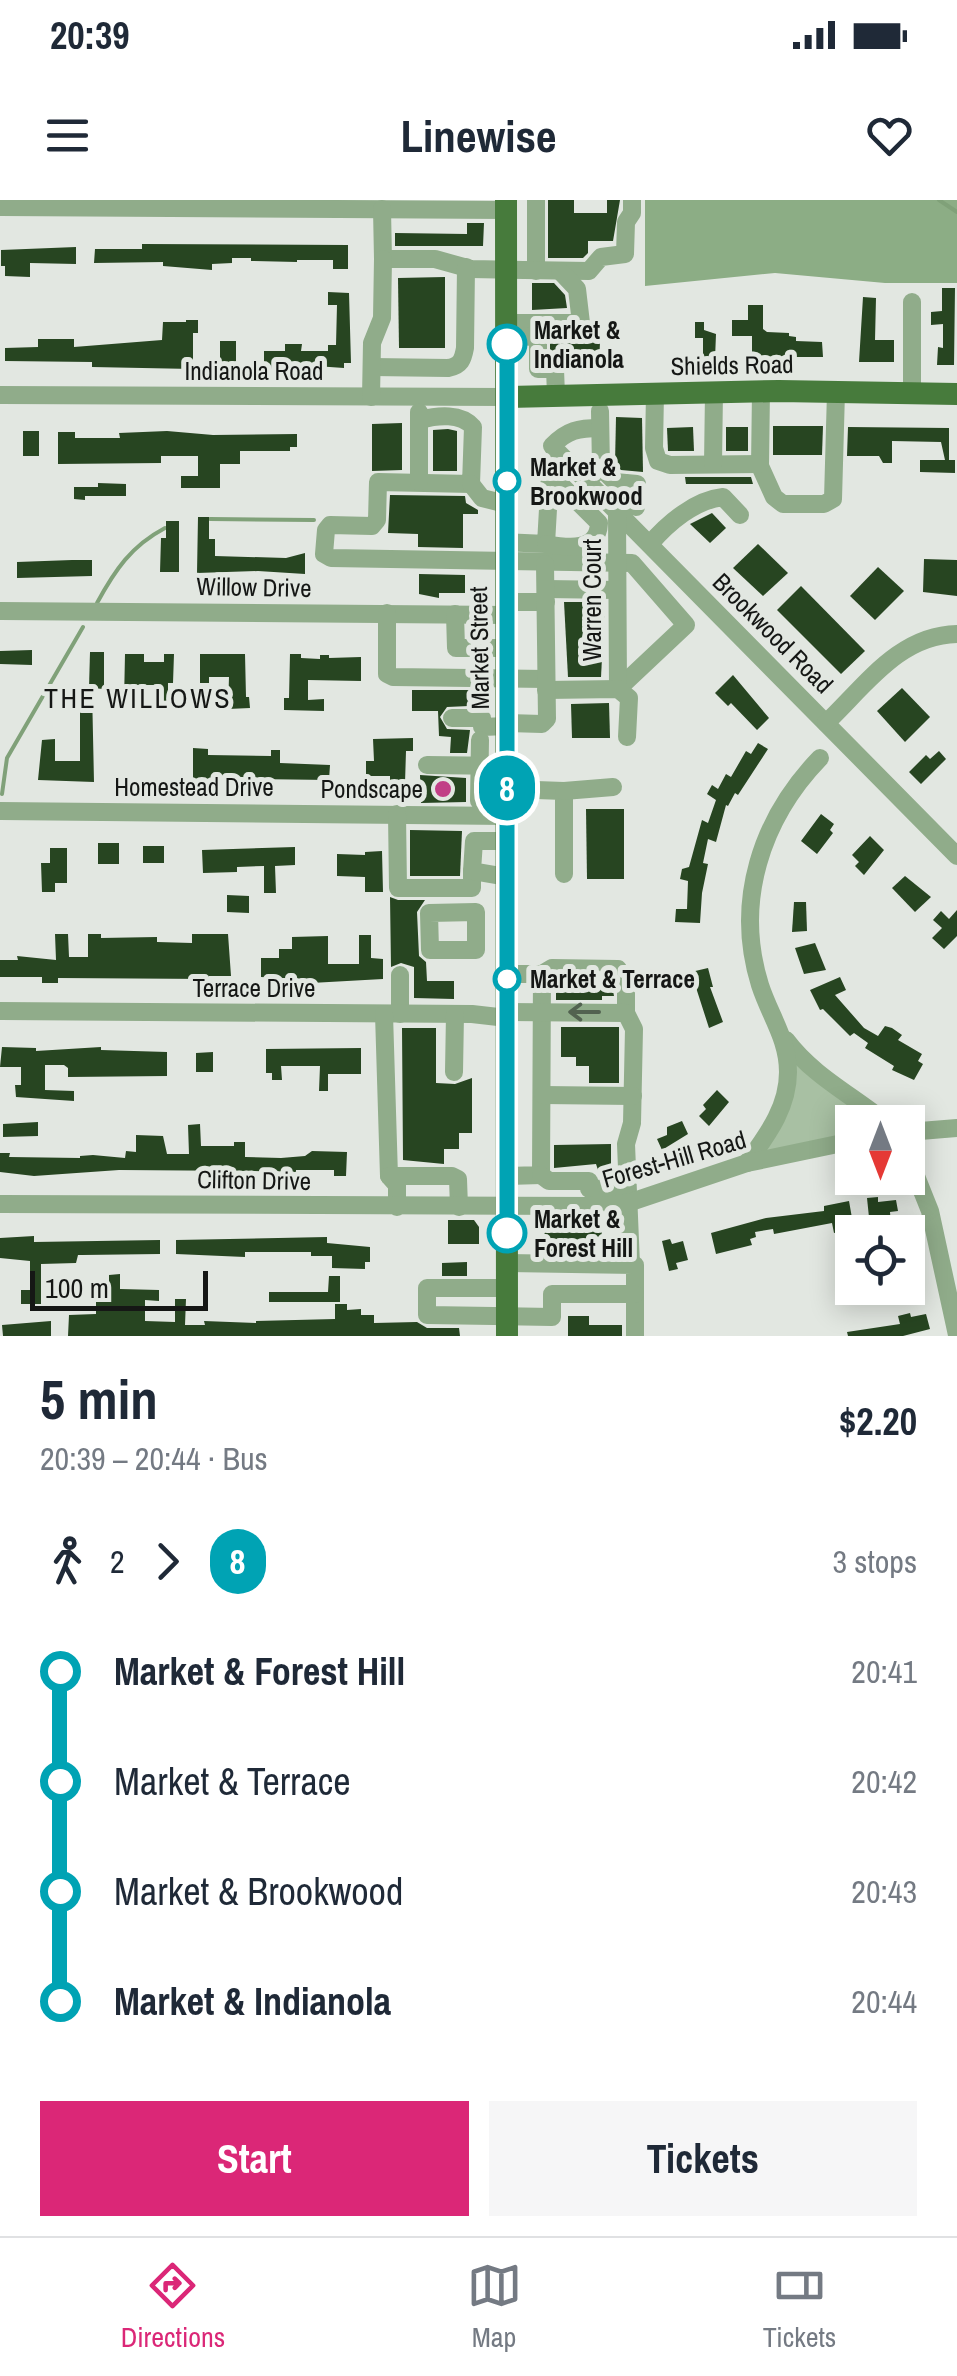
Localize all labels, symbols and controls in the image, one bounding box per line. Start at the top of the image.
text: 20:39 [50,10,130,61]
text: Linewise [401,105,556,166]
icon: menu [40,108,95,163]
icon: heart [862,108,917,163]
place label: Market & Indianola [534,313,625,376]
marker: Market & Indianola [488,325,526,363]
street label: Shields Road [670,347,794,383]
street label: Indianola Road [184,354,324,388]
place label: Market & Brookwood [530,450,643,513]
marker: Market & Brookwood [494,468,520,494]
street label: Warren Court [575,539,609,661]
street label: Brookwood Road [705,565,841,701]
street label: Willow Drive [196,569,312,605]
street label: Market Street [461,586,497,710]
district label: THE WILLOWS [44,679,232,717]
line badge: 8 [474,756,540,820]
text: 8 [499,765,515,812]
street label: Homestead Drive [114,770,274,804]
place label: Pondscape [320,772,423,806]
marker: Pondscape [432,778,454,800]
place label: Market & Terrace [530,962,695,996]
marker: Market & Terrace [494,966,520,992]
street label: Terrace Drive [192,971,316,1005]
one-way arrow [568,1002,600,1022]
north arrow [835,1105,925,1195]
map controls [835,1105,925,1305]
street label: Forest-Hill Road [598,1122,750,1196]
street label: Clifton Drive [197,1162,311,1198]
place label: Market & Forest Hill [534,1202,633,1265]
marker: Market & Forest Hill [488,1214,526,1252]
button: locate [835,1215,925,1305]
scale bar [30,1266,208,1310]
text: 100 m [45,1269,109,1307]
text: 5 min [40,1362,158,1436]
text: $2.20 [839,1396,917,1447]
text: 20:39 – 20:44 · Bus [40,1437,268,1480]
icon: walk [40,1534,95,1589]
icon: forward [140,1534,195,1589]
text: 8 [230,1538,246,1585]
text: 2 [110,1540,125,1583]
text: 3 stops [832,1540,917,1583]
text: Market & Forest Hill [114,1646,405,1697]
text: 20:41 [851,1650,917,1693]
text: Market & Terrace [114,1756,351,1807]
text: 20:42 [851,1760,917,1803]
text: Market & Brookwood [114,1866,403,1917]
text: 20:43 [851,1870,917,1913]
text: Market & Indianola [114,1976,391,2027]
text: 20:44 [851,1980,917,2023]
button: Start [40,2101,469,2216]
button: Tickets [489,2101,917,2216]
tab: Directions [121,2258,225,2356]
tab: Map [467,2258,522,2356]
tab: Tickets [763,2258,836,2356]

